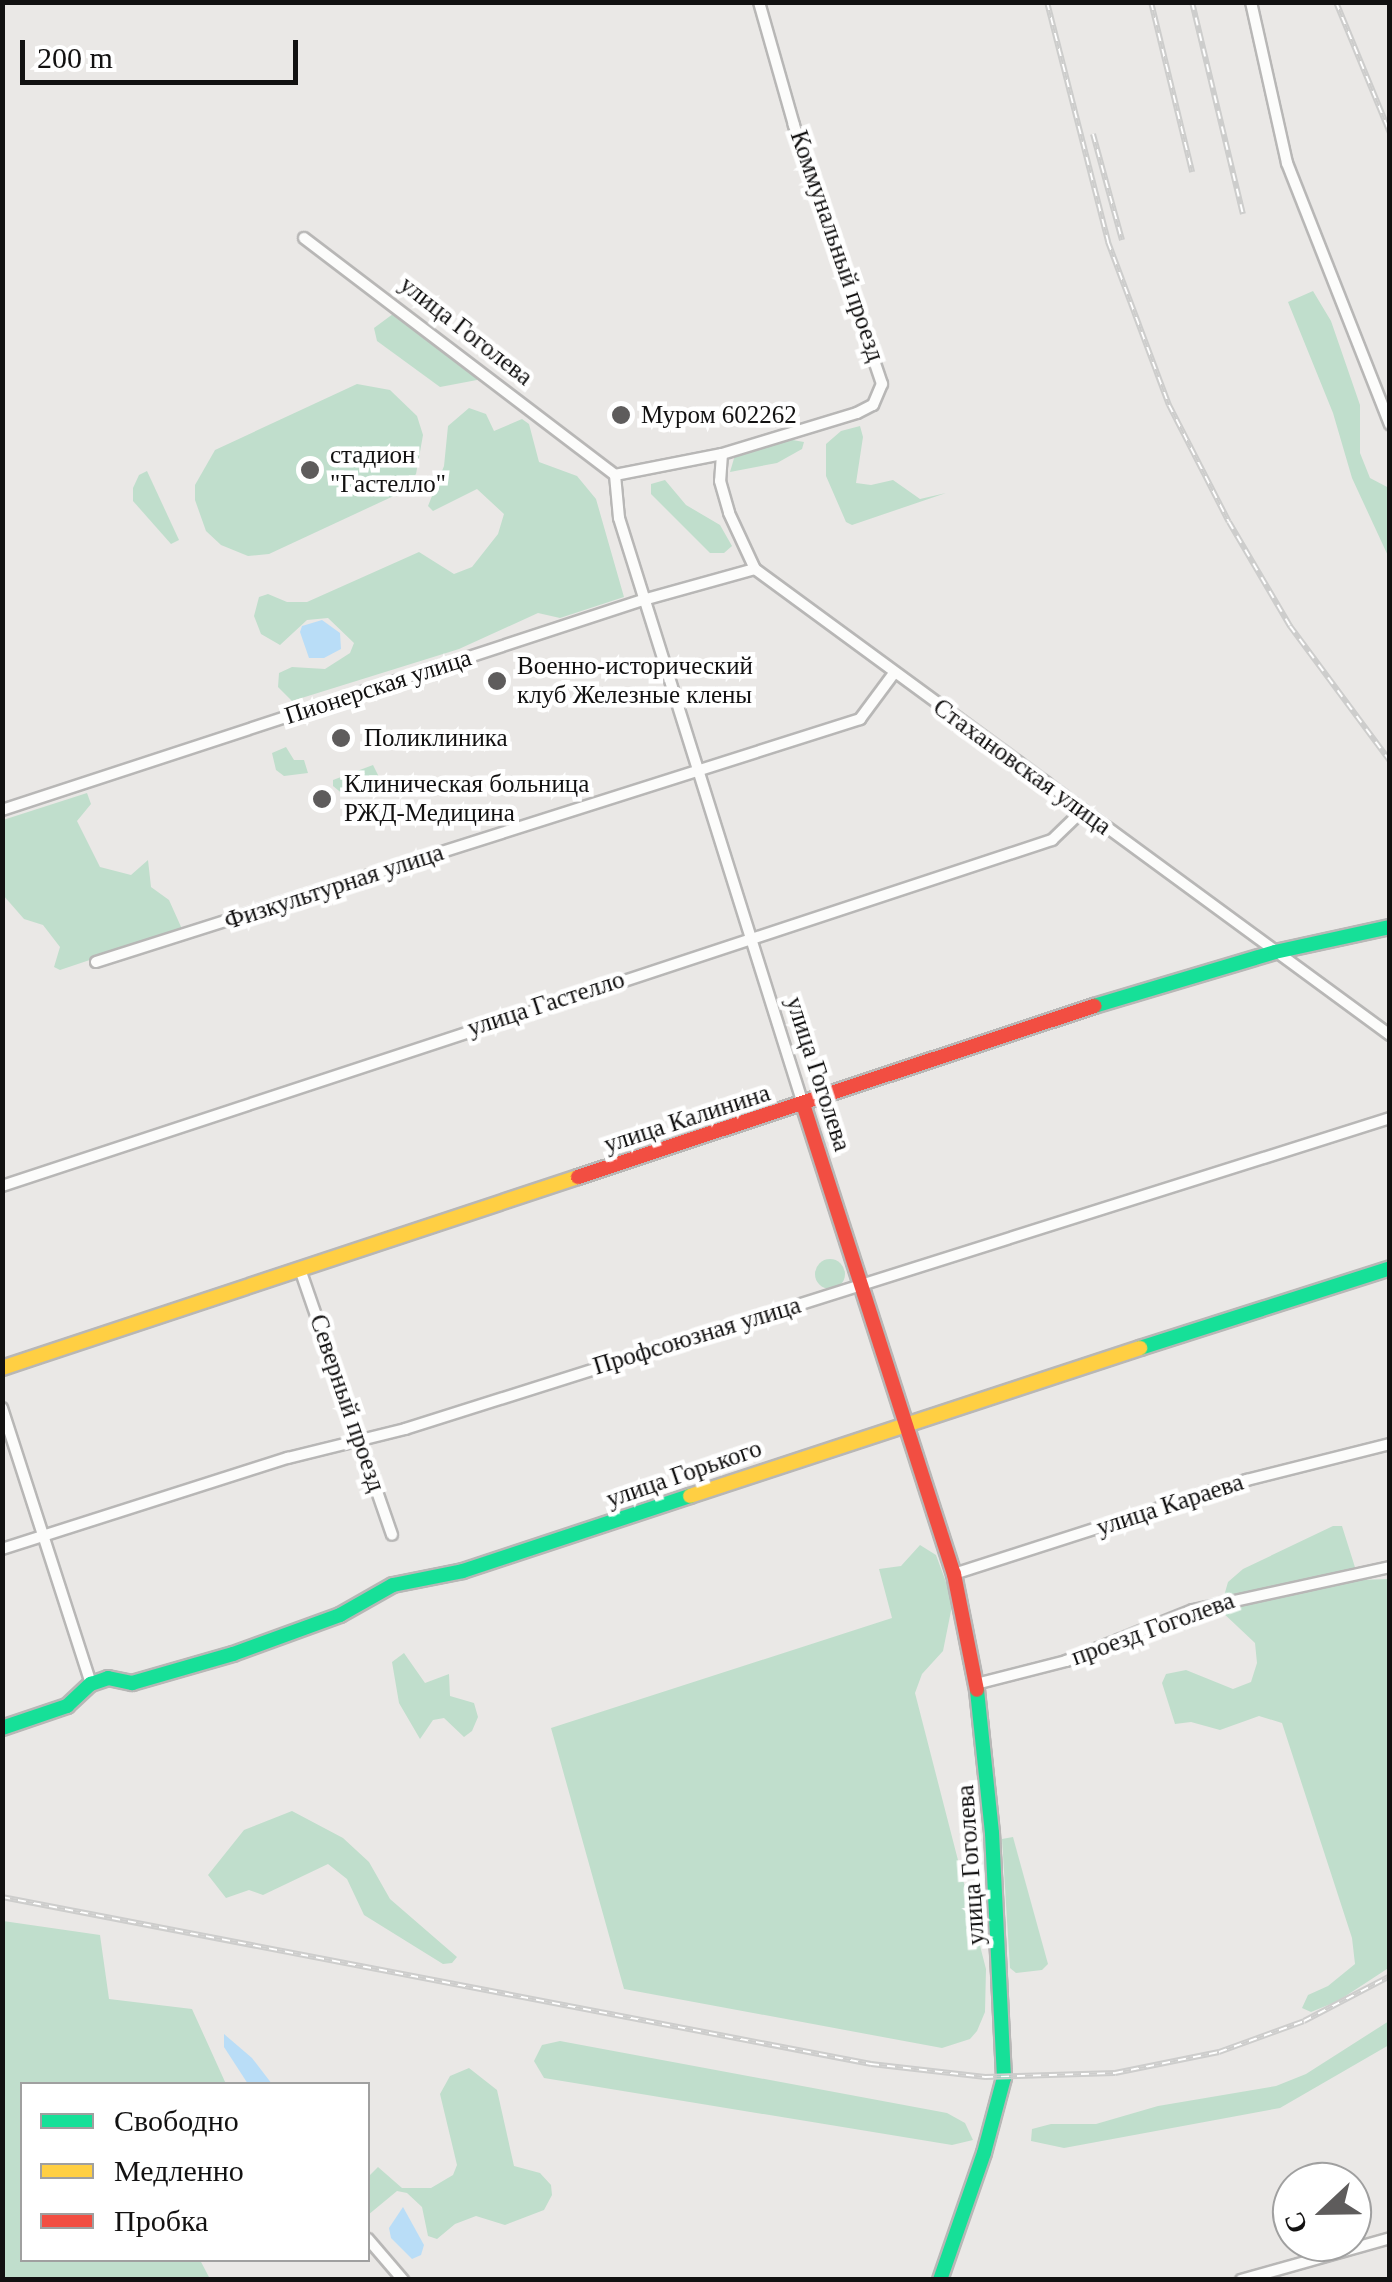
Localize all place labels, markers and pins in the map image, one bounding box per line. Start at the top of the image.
place label: Муром 602262 [641,400,797,430]
marker: Муром 602262 [610,404,632,426]
place label: стадион "Гастелло" [330,441,446,500]
marker: стадион "Гастелло" [299,459,321,481]
place label: Военно-исторический клуб Железные клены [517,652,753,711]
marker: Военно-исторический клуб Железные клены [486,670,508,692]
place label: Поликлиника [364,723,508,753]
marker: Поликлиника [328,725,354,751]
place label: Клиническая больница РЖД-Медицина [344,770,589,829]
marker: Клиническая больница РЖД-Медицина [309,786,335,812]

